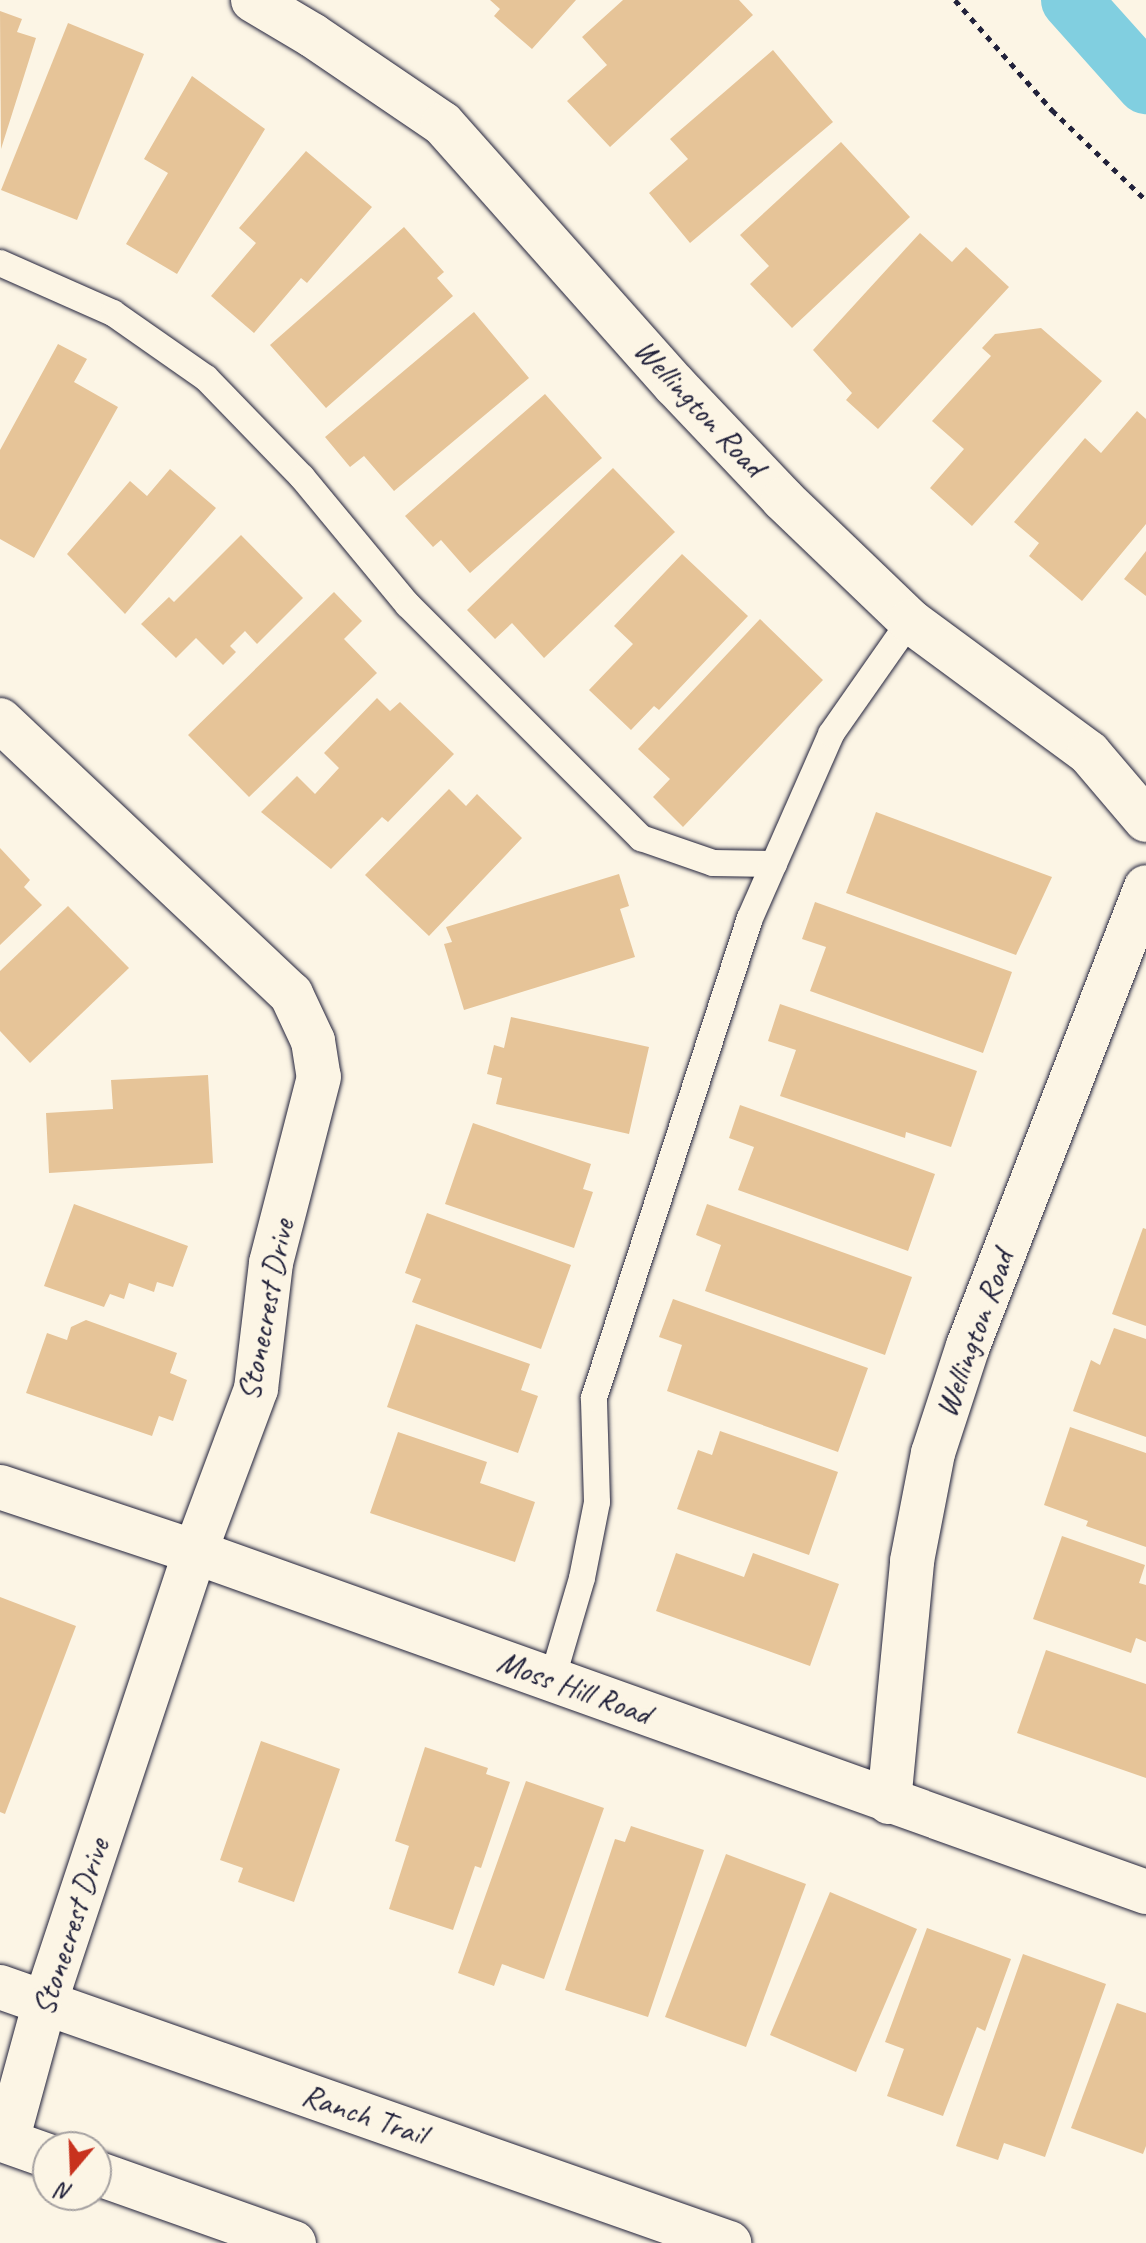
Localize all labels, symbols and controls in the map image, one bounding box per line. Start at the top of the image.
street label: Wellington Road [626,331,772,485]
street label: Stonecrest Drive [230,1216,302,1404]
street label: Wellington Road [927,1246,1023,1422]
street label: Moss Hill Road [492,1643,656,1733]
street label: Stonecrest Drive [24,1834,118,2020]
street label: Ranch Trail [297,2076,431,2154]
north arrow [32,2131,112,2211]
text: N [54,2176,76,2207]

